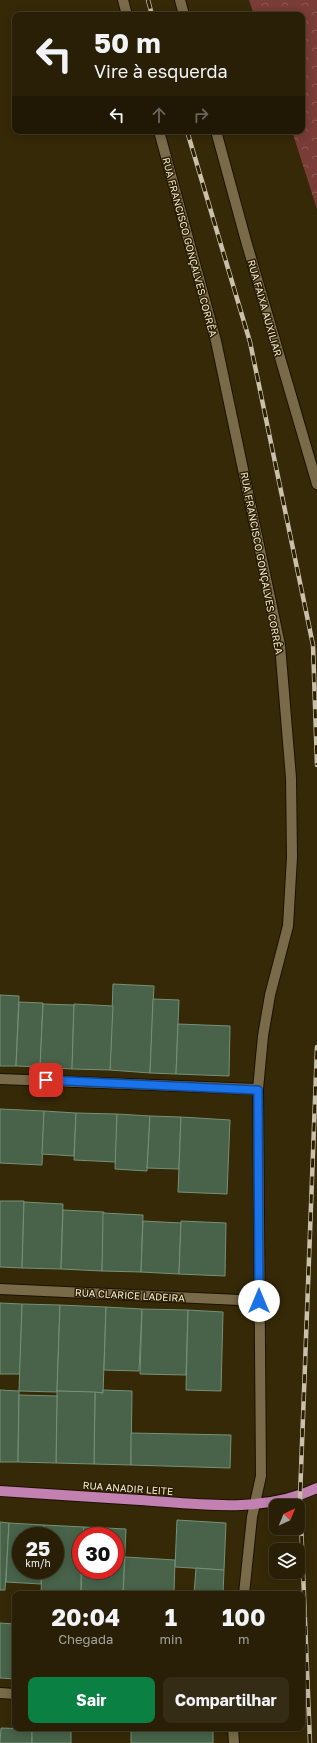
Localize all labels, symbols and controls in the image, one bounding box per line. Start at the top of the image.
text: 50 m [94,26,161,59]
icon: left [28,28,80,80]
text: Vire à esquerda [94,60,228,82]
icon: left [106,104,128,126]
icon: ahead [148,104,170,126]
icon: right [190,104,212,126]
street label: RUA FRANCISCO GONÇALVES CORRÊA [160,156,220,338]
street label: RUA FAIXA AUXILIAR [245,258,285,358]
street label: RUA FRANCISCO GONÇALVES CORRÊA [238,471,286,655]
pin [29,1063,63,1097]
icon: arrive [35,1069,57,1091]
position arrow [238,1280,280,1322]
street label: RUA CLARICE LADEIRA [75,1286,186,1304]
street label: RUA ANADIR LEITE [82,1479,174,1497]
north arrow [269,1499,305,1535]
map controls [269,1499,305,1579]
speed limit sign: 30 [72,1527,124,1579]
text: 25 [26,1536,50,1560]
button: layers [269,1543,305,1579]
text: km/h [25,1557,51,1569]
text: 20:04 [51,1602,120,1631]
text: 1 [165,1602,177,1631]
text: 100 [222,1602,265,1631]
text: Chegada [58,1631,113,1647]
text: min [159,1631,182,1647]
text: m [238,1631,249,1647]
button: Sair [28,1677,155,1723]
button: Compartilhar [163,1677,289,1723]

